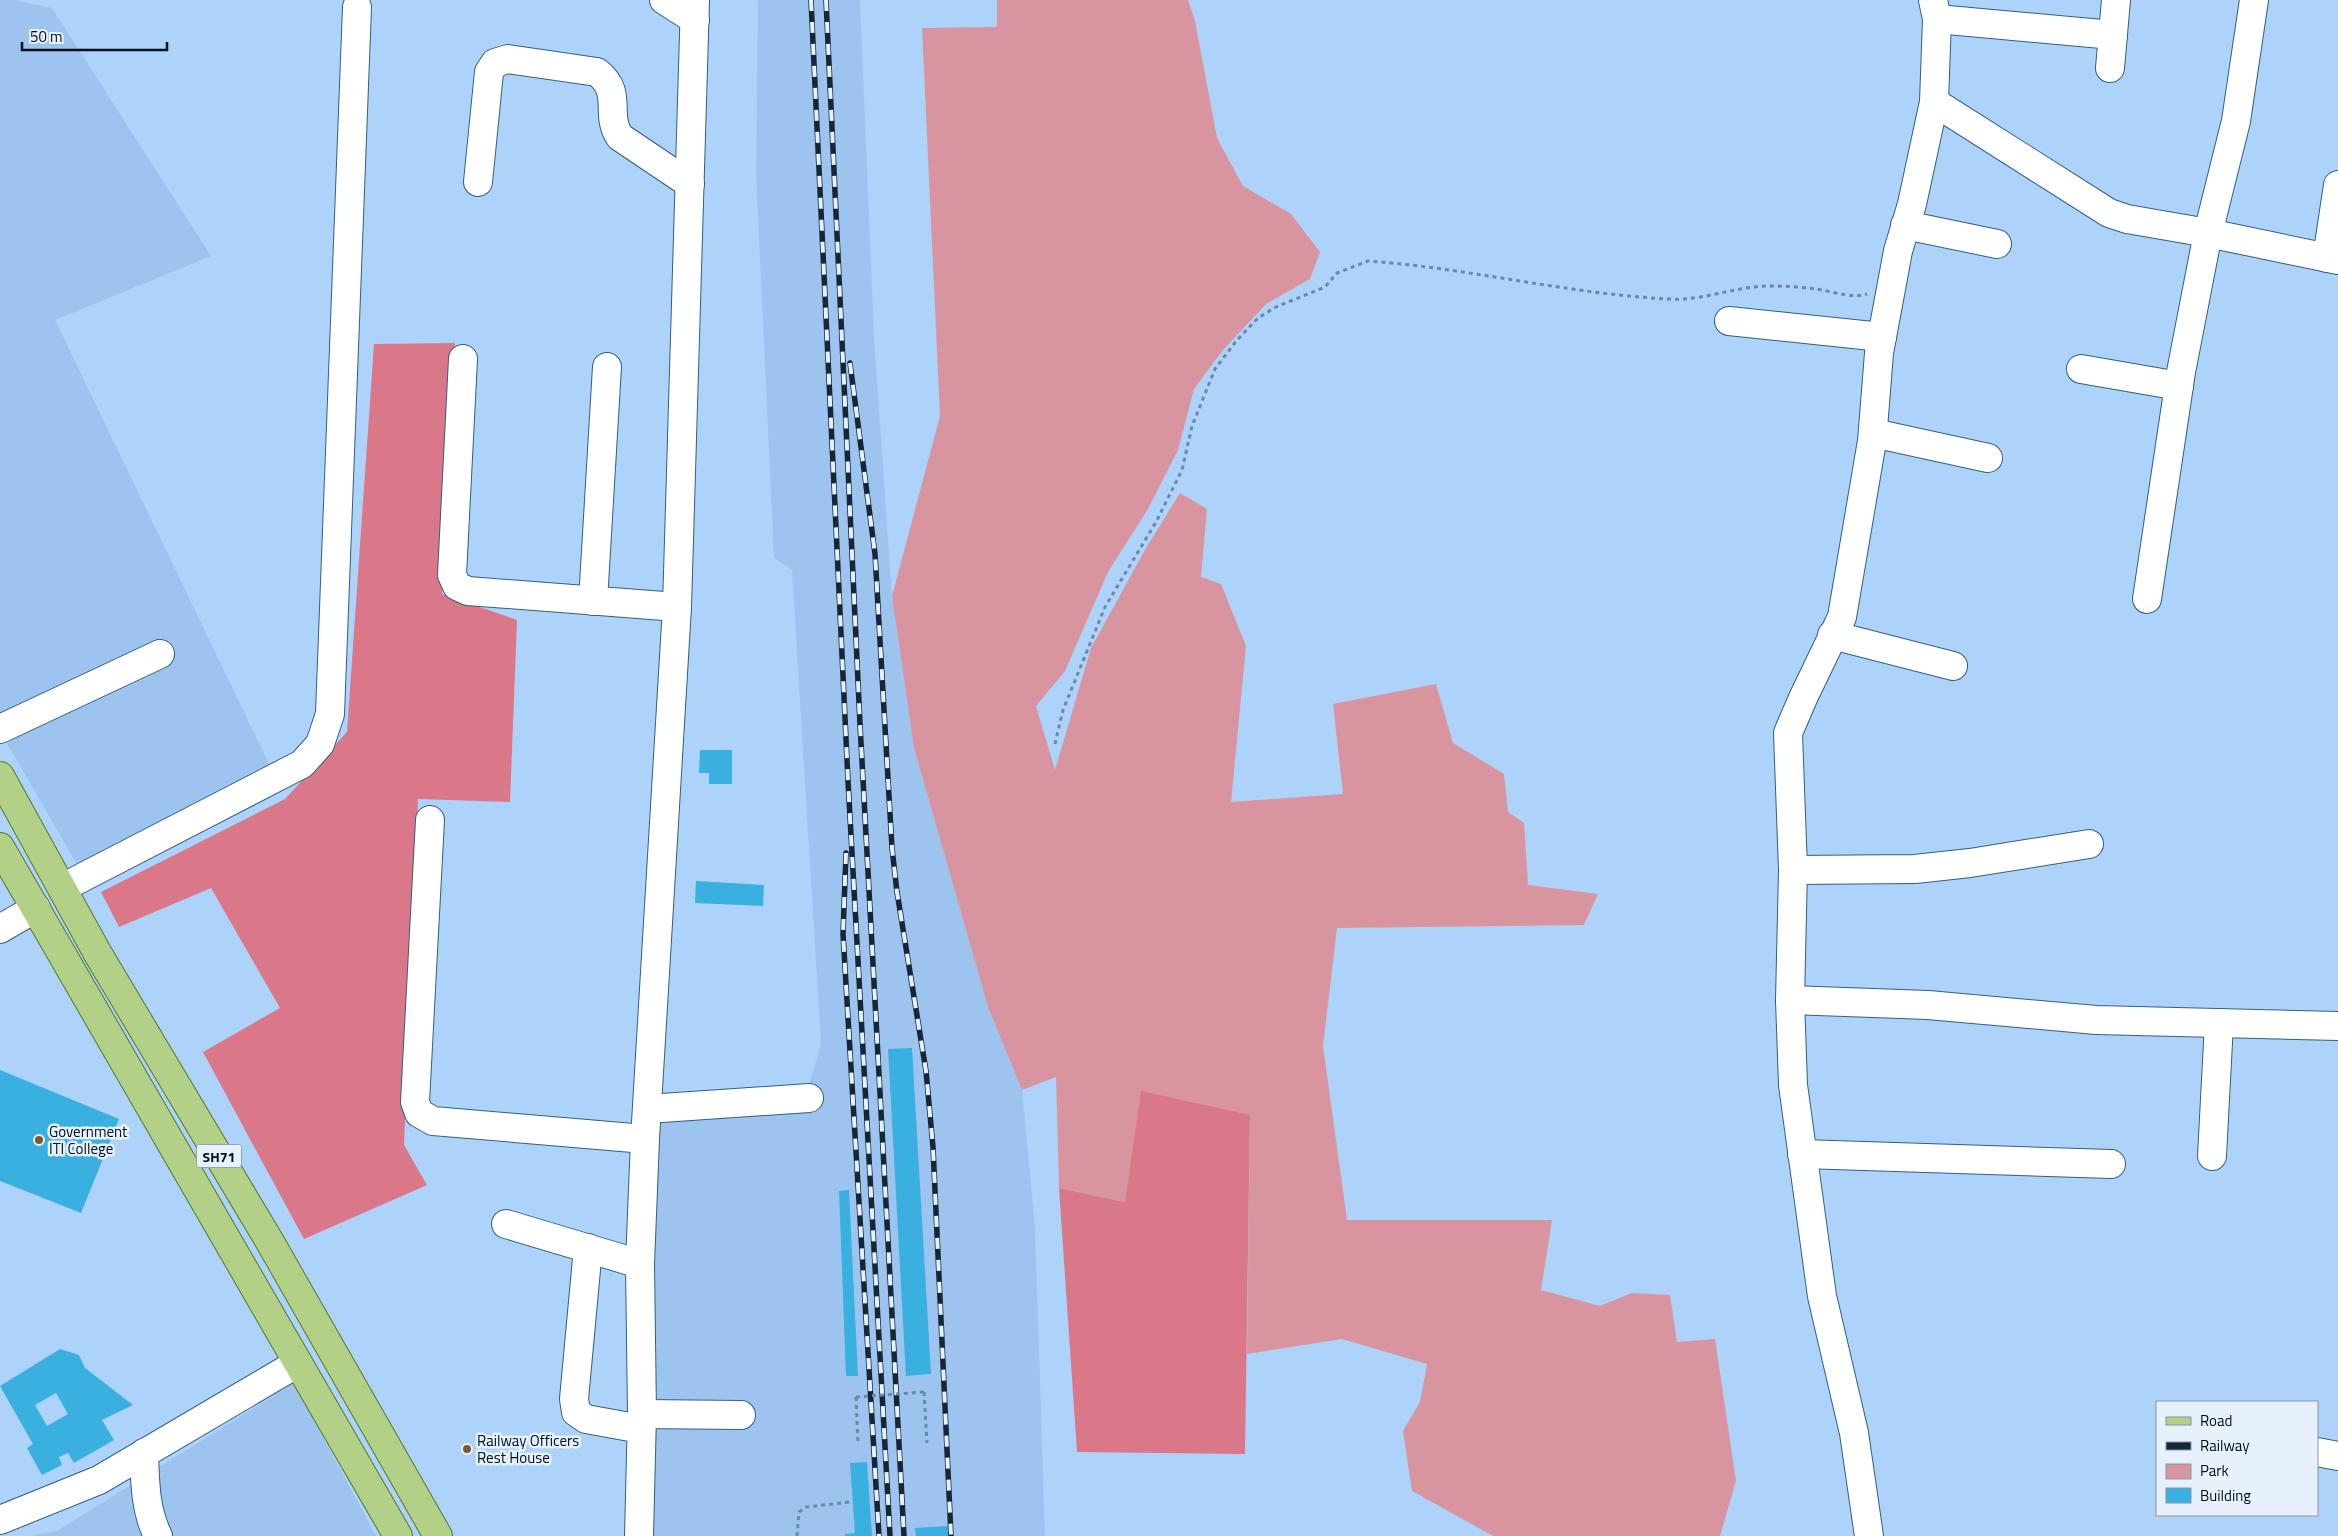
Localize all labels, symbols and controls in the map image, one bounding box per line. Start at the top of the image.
scale bar [22,20,168,52]
text: 50 m [30,25,63,48]
place label: Government ITI College [49,1120,128,1160]
marker: Government ITI College [33,1134,45,1146]
road number: SH71 [196,1144,242,1168]
legend [2156,1401,2318,1516]
text: Road [2200,1409,2232,1432]
place label: Railway Officers Rest House [477,1429,579,1469]
text: Railway [2200,1434,2250,1457]
marker: Railway Officers Rest House [461,1443,473,1455]
text: Park [2200,1459,2229,1482]
text: Building [2200,1484,2251,1507]

